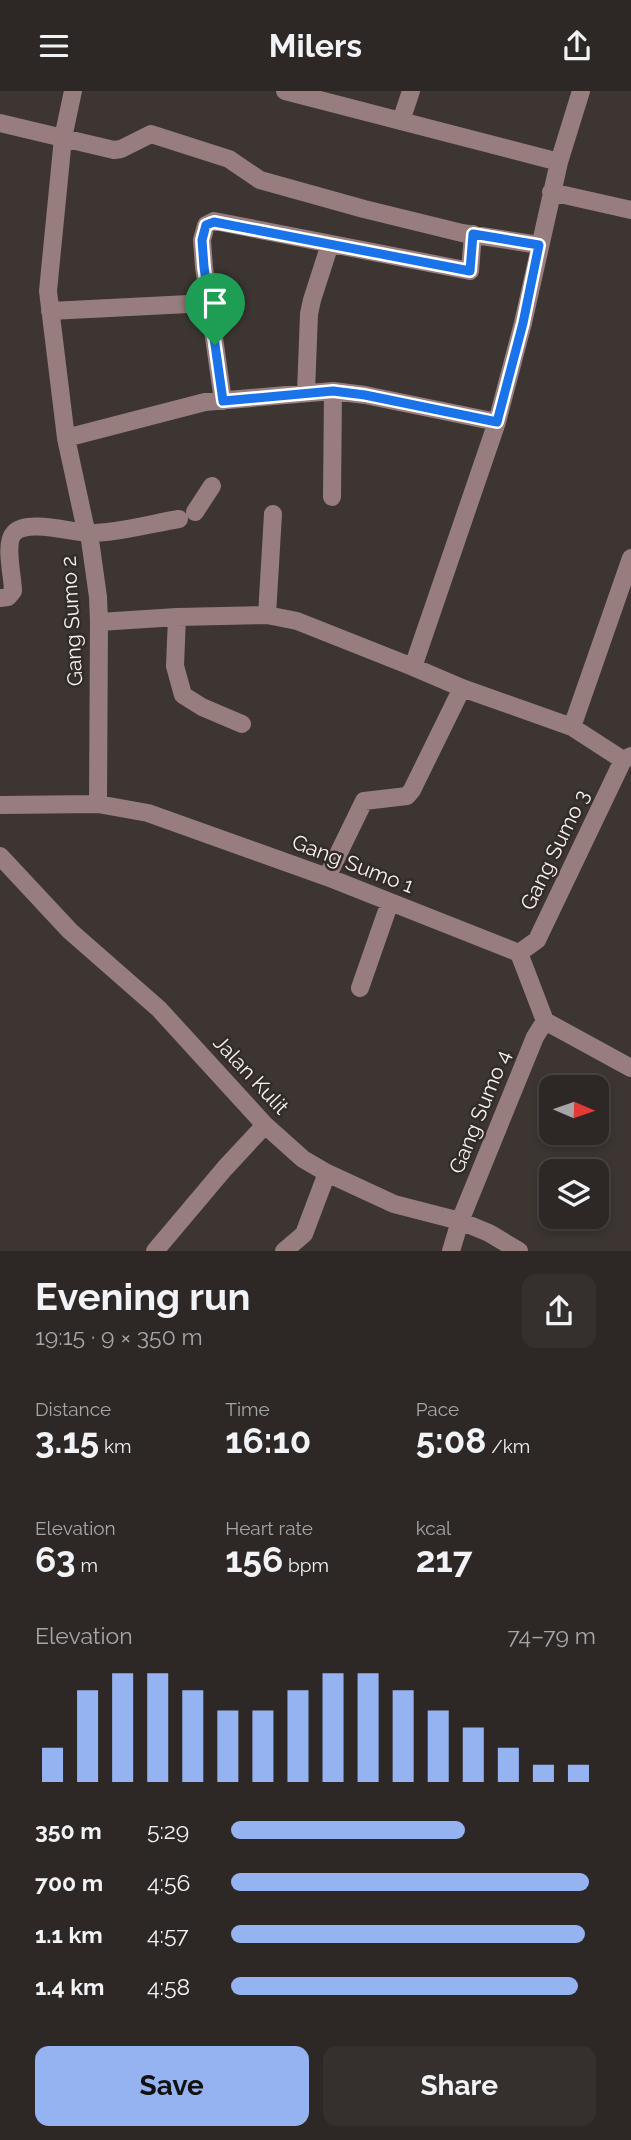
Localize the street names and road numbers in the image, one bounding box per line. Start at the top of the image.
street label: Gang Sumo 2 [56,555,87,687]
street label: Gang Sumo 3 [515,786,594,914]
street label: Gang Sumo 1 [289,829,418,898]
street label: Jalan Kulit [208,1030,294,1119]
street label: Gang Sumo 4 [443,1046,516,1177]

